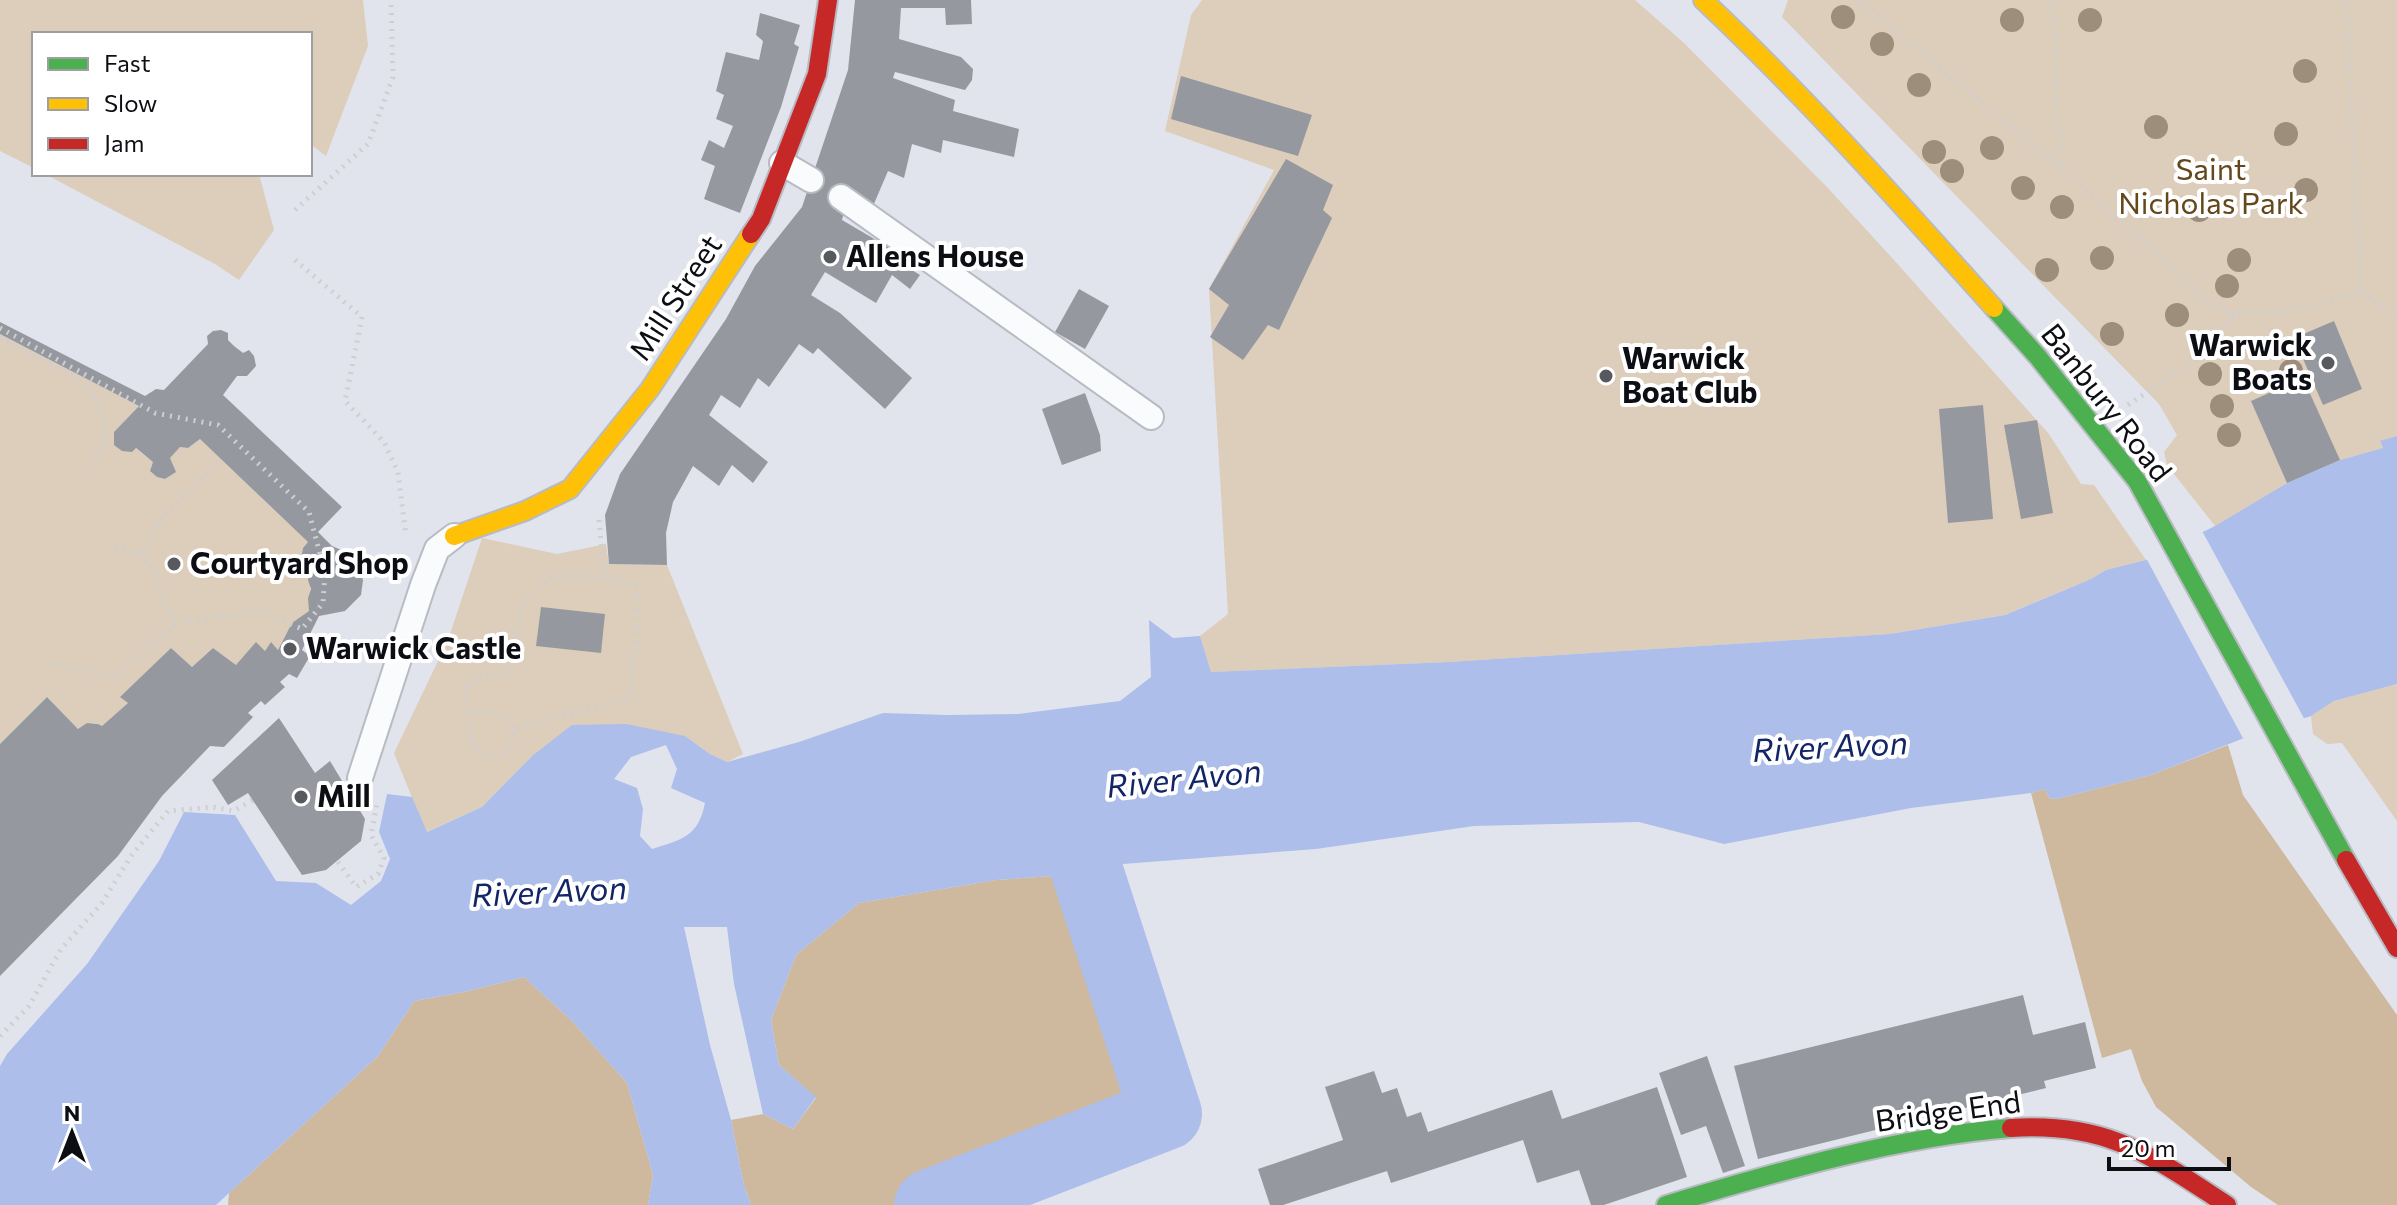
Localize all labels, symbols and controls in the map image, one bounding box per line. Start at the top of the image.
legend [32,32,312,176]
text: Fast [104,48,151,77]
text: Slow [104,88,157,117]
text: Jam [104,128,144,157]
park label: Saint Nicholas Park [2118,149,2304,220]
street label: Mill Street [620,227,728,366]
place label: Allens House [846,236,1024,273]
marker: Allens House [821,248,839,266]
street label: Banbury Road [2035,315,2181,488]
place label: Warwick Boats [2189,325,2312,396]
place label: Warwick Boat Club [1622,338,1758,409]
marker: Warwick Boats [2319,354,2337,372]
marker: Warwick Boat Club [1597,367,1615,385]
place label: Courtyard Shop [190,543,409,580]
marker: Courtyard Shop [165,555,183,573]
place label: Warwick Castle [306,628,521,665]
marker: Warwick Castle [281,640,299,658]
water label: River Avon [1751,721,1909,769]
water label: River Avon [1104,749,1263,805]
place label: Mill [317,776,371,813]
marker: Mill [292,788,310,806]
water label: River Avon [470,866,628,914]
street label: Bridge End [1873,1081,2023,1138]
north arrow [32,1093,112,1173]
text: N [64,1099,80,1126]
scale bar [2109,1121,2229,1171]
text: 20 m [2121,1133,2175,1162]

